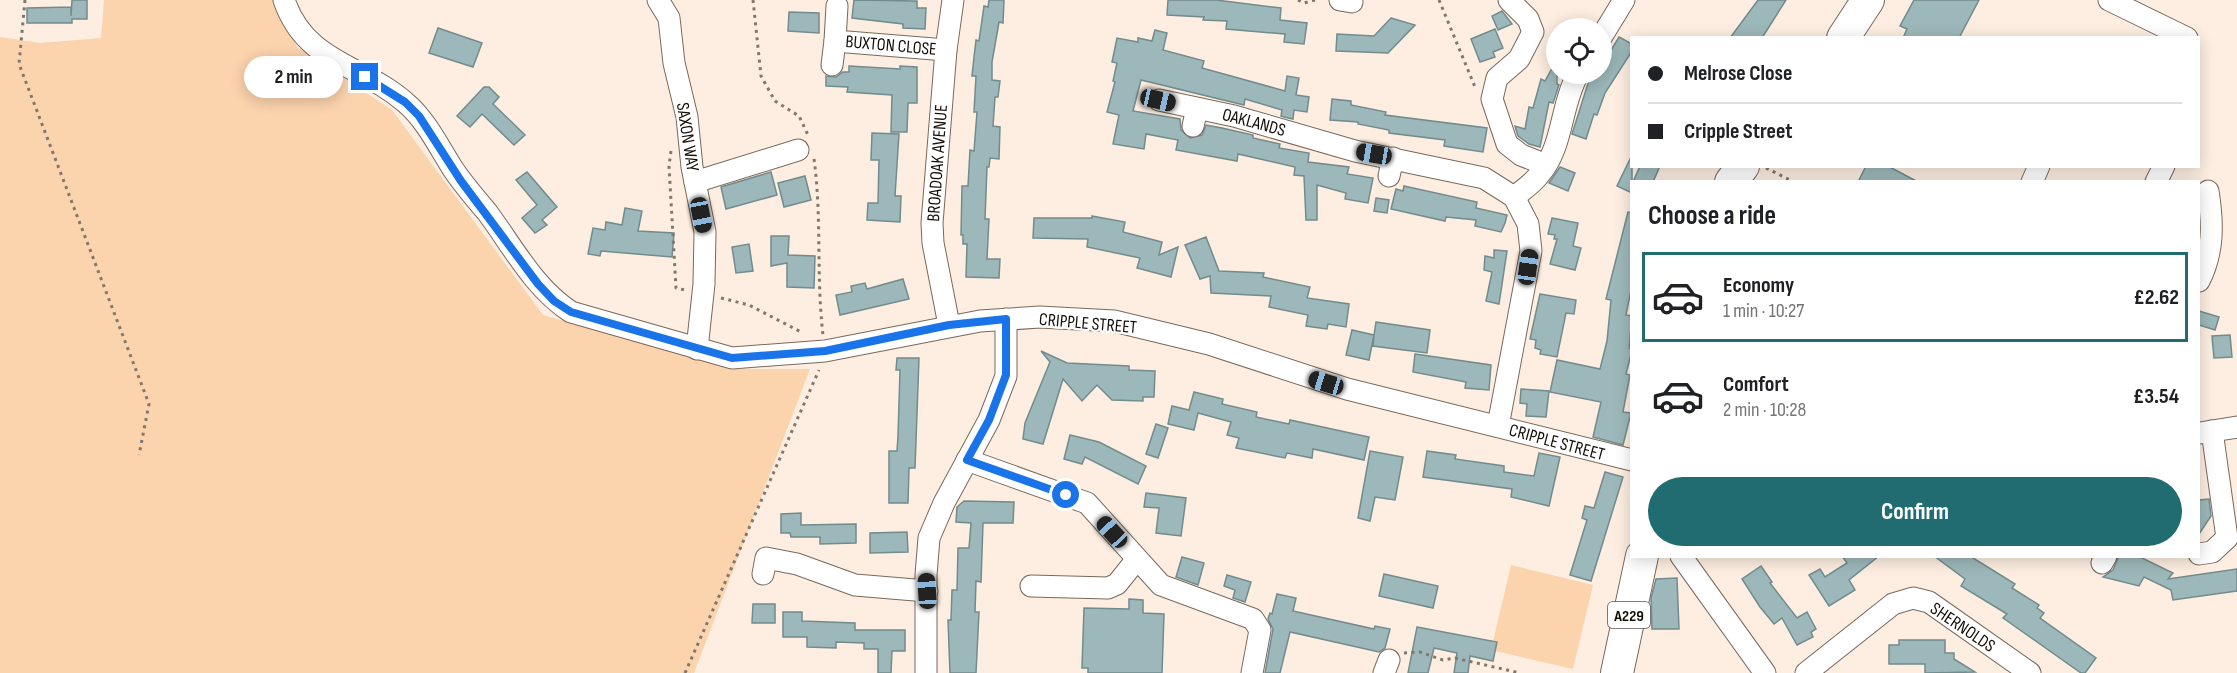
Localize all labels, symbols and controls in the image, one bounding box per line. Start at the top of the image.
map controls [1546,18,1612,84]
button: locate [1546,18,1612,84]
street label: BUXTON CLOSE [845,31,937,60]
callout: 2 min [245,56,344,98]
text: Melrose Close [1684,60,1792,87]
route end [351,63,378,90]
text: 2 min [274,65,313,89]
car [1138,87,1178,113]
street label: SAXON WAY [672,101,703,174]
street label: BROADOAK AVENUE [923,104,952,222]
street label: OAKLANDS [1220,104,1288,141]
text: Cripple Street [1684,118,1793,145]
car [1355,142,1393,166]
car [689,196,713,234]
text: Choose a ride [1648,200,1776,232]
car [1517,248,1539,286]
icon: car [1651,270,1705,324]
text: Economy [1723,272,1794,299]
text: £2.62 [2133,284,2179,311]
text: 1 min · 10:27 [1723,299,1804,323]
street label: CRIPPLE STREET [1038,309,1138,338]
car [1306,369,1346,397]
icon: car [1651,369,1705,423]
text: Comfort [1723,371,1789,398]
text: £3.54 [2133,383,2179,410]
text: 2 min · 10:28 [1723,398,1806,422]
street label: CRIPPLE STREET [1507,420,1607,465]
button: Confirm [1648,477,2182,546]
route start [1052,481,1079,508]
car [1093,513,1131,551]
car [917,573,937,609]
street label: SHERNOLDS [1926,598,1999,657]
road number: A229 [1608,602,1650,628]

